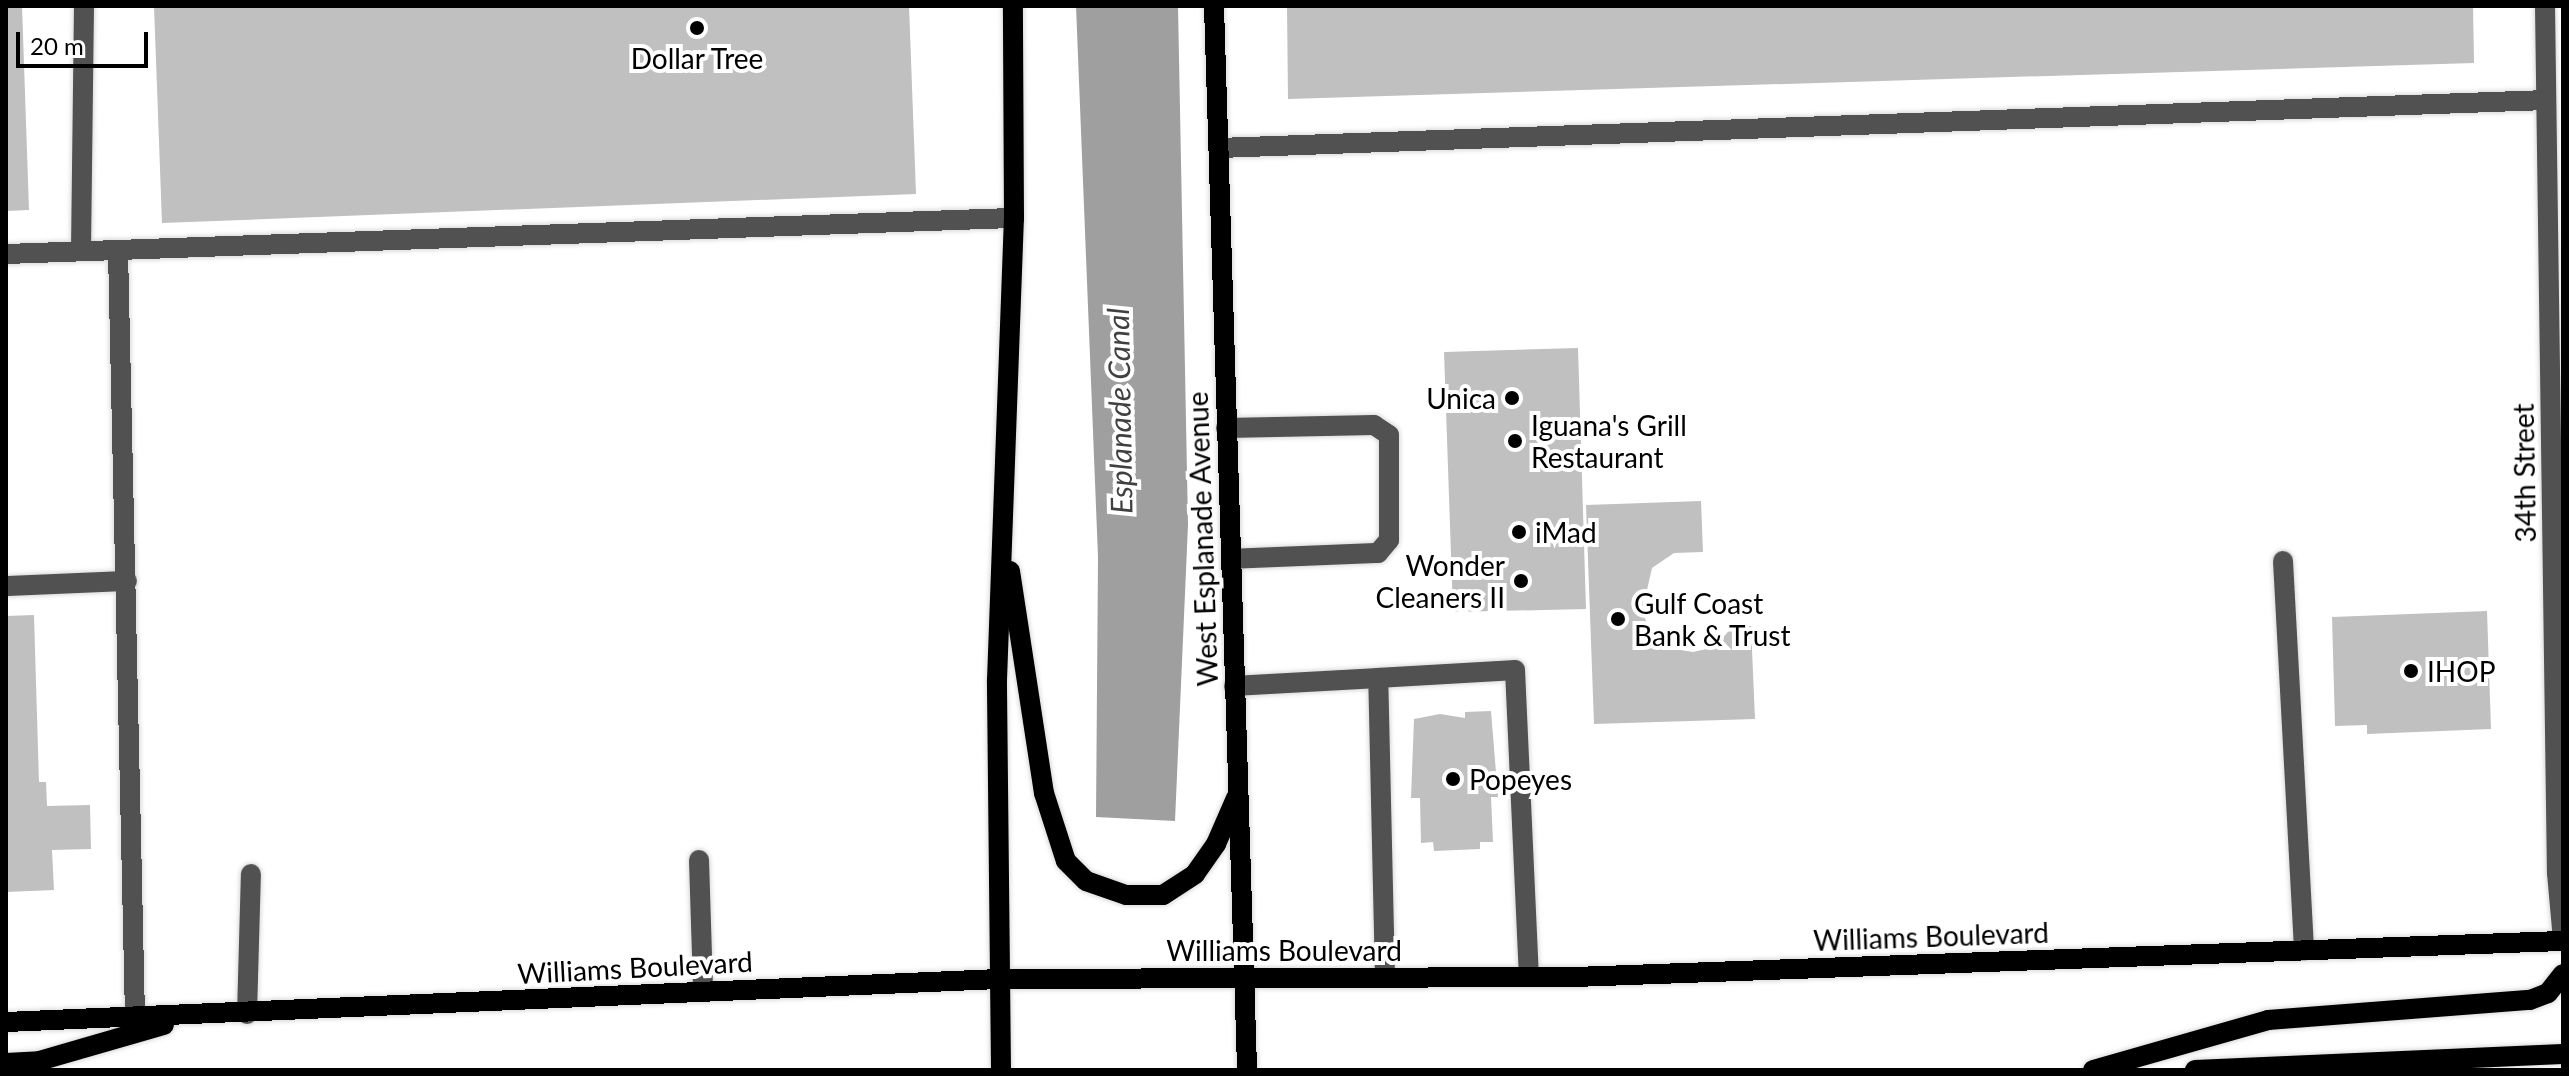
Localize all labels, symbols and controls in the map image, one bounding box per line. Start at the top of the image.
scale bar [20,16,152,66]
marker: Dollar Tree [688,19,706,37]
text: 20 m [30,31,84,60]
place label: Dollar Tree [630,41,764,75]
water label: Esplanade Canal [1099,308,1139,514]
place label: Unica [1426,381,1496,415]
marker: Unica [1503,389,1521,407]
street label: West Esplanade Avenue [1180,391,1224,687]
street label: 34th Street [2506,403,2542,543]
place label: Iguana's Grill Restaurant [1531,408,1687,474]
marker: Iguana's Grill Restaurant [1506,432,1524,450]
place label: iMad [1535,515,1597,549]
marker: iMad [1510,523,1528,541]
place label: Wonder Cleaners II [1376,548,1505,614]
marker: Wonder Cleaners II [1512,572,1530,590]
place label: Gulf Coast Bank & Trust [1634,586,1791,652]
marker: Gulf Coast Bank & Trust [1609,610,1627,628]
place label: IHOP [2427,654,2495,688]
marker: IHOP [2402,662,2420,680]
place label: Popeyes [1469,762,1572,796]
marker: Popeyes [1444,770,1462,788]
street label: Williams Boulevard [1813,915,2049,957]
street label: Williams Boulevard [1166,933,1402,967]
street label: Williams Boulevard [516,944,754,990]

